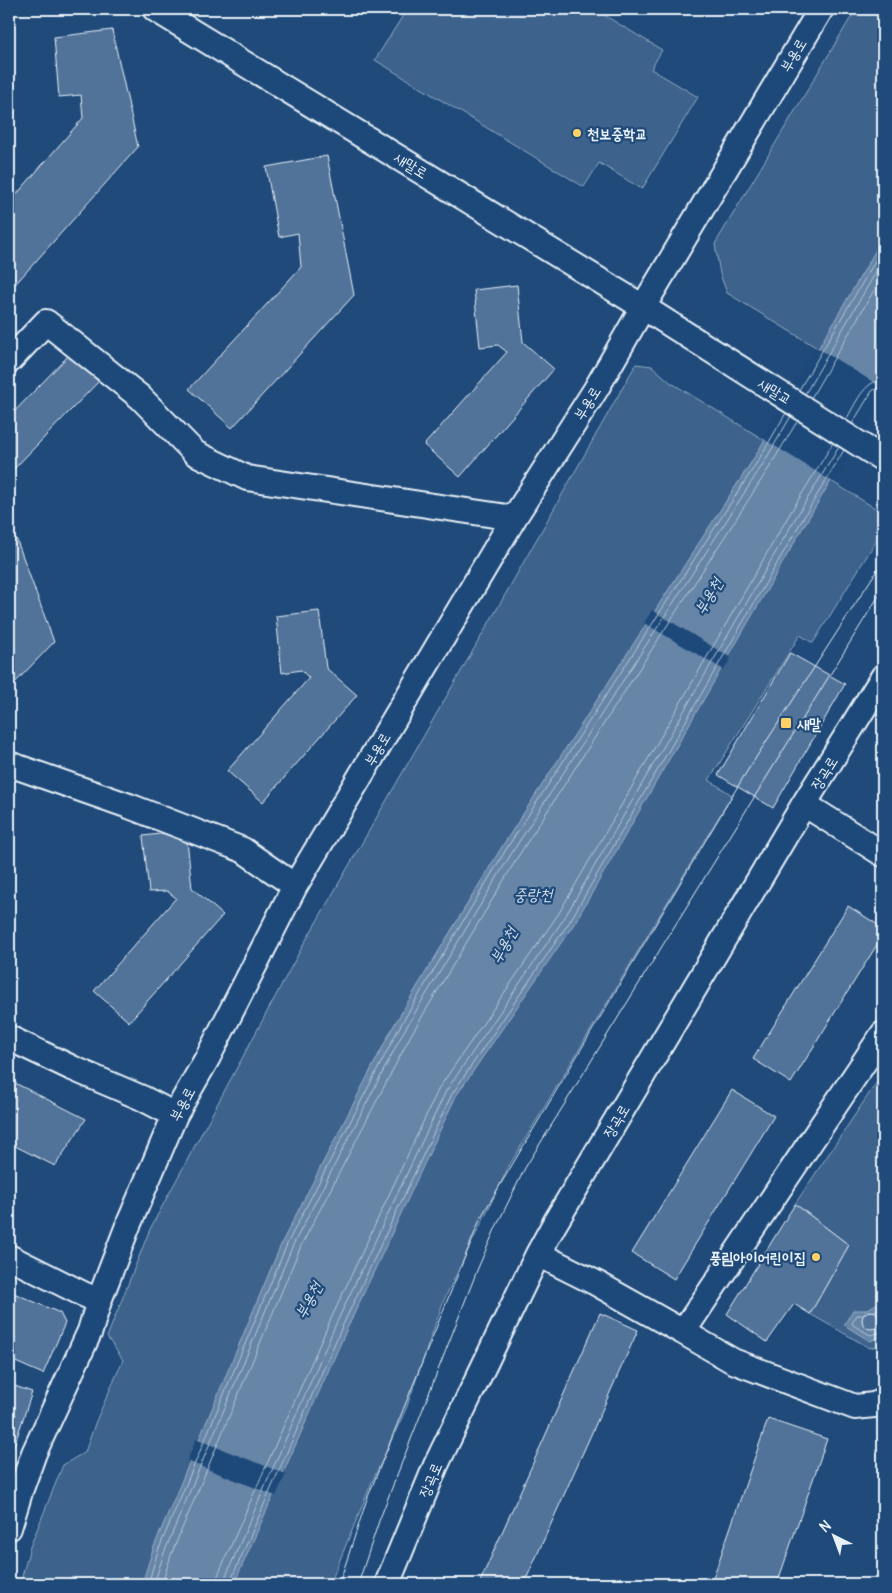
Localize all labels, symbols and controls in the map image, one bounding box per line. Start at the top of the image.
street label: 부용로 [776,35,810,75]
place label: 천보중학교 [587,124,647,143]
marker: 천보중학교 [571,127,583,139]
street label: 새말로 [391,147,431,183]
street label: 새말교 [755,373,795,409]
street label: 부용로 [569,383,605,423]
water label: 부용천 [689,572,728,618]
place label: 새말 [796,714,821,733]
marker: 새말 [779,716,793,730]
street label: 부용로 [360,729,394,769]
street label: 장곡로 [806,753,842,793]
water label: 중랑천 [514,884,554,904]
water label: 부용천 [485,921,522,967]
street label: 부용로 [165,1084,199,1124]
street label: 장곡로 [599,1101,633,1141]
place label: 풍림아이어린이집 [709,1248,806,1267]
marker: 풍림아이어린이집 [810,1251,822,1263]
water label: 부용천 [290,1276,327,1322]
street label: 장곡로 [414,1460,446,1500]
north arrow [810,1510,860,1560]
text: N [816,1516,835,1536]

